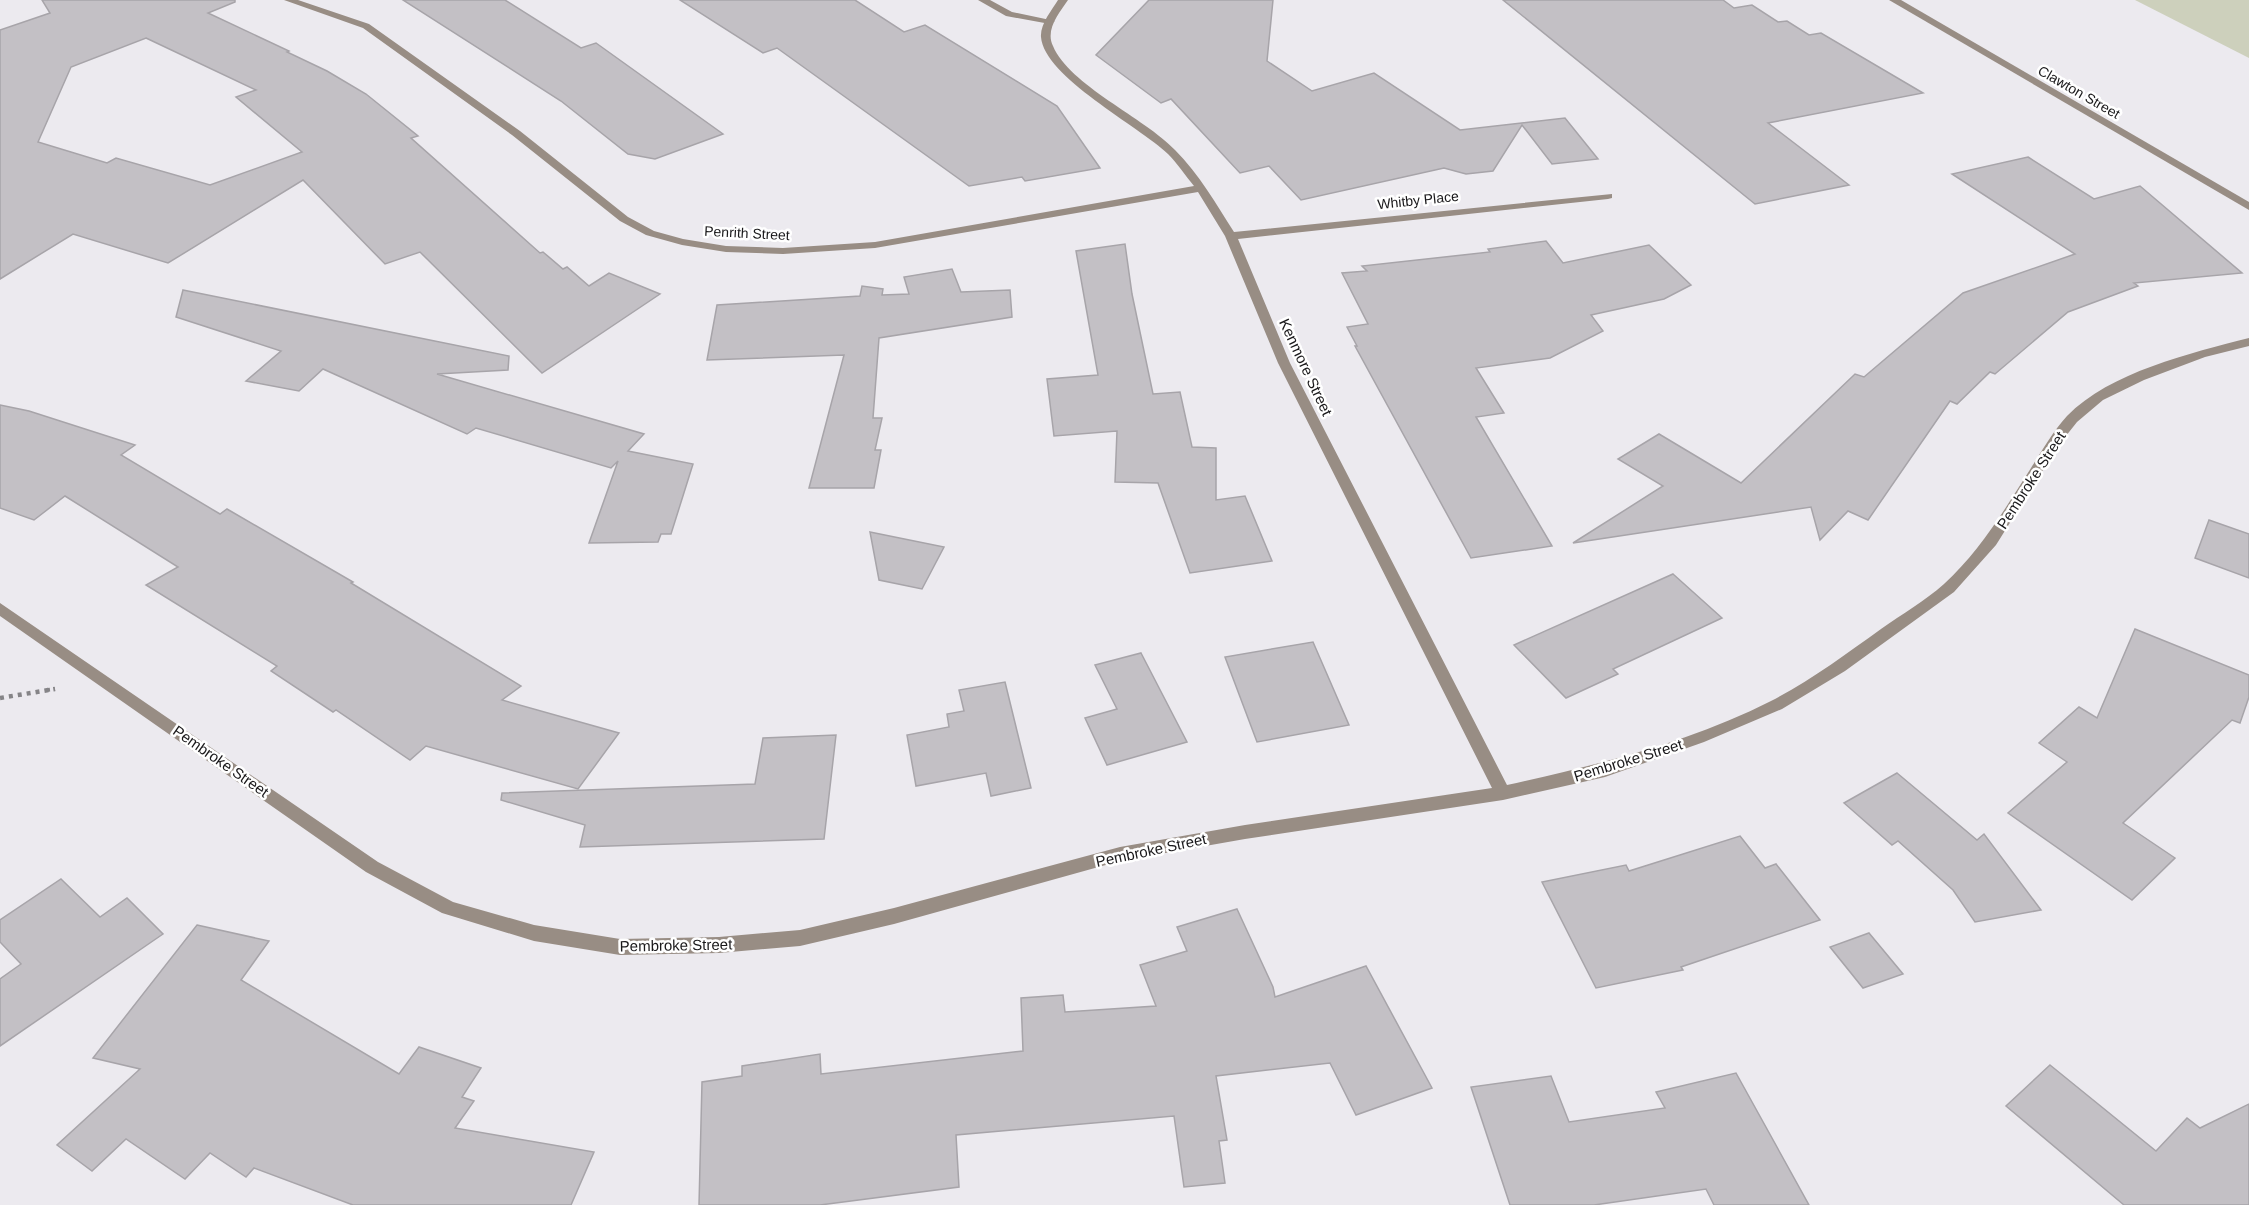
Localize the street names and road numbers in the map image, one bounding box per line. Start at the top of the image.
street label: Clawton Street [2035,62,2123,122]
street label: Whitby Place [1377,188,1460,212]
street label: Penrith Street [704,223,790,243]
street label: Kenmore Street [1276,316,1336,419]
street label: Pembroke Street [1993,427,2069,532]
street label: Pembroke Street [170,722,273,801]
street label: Pembroke Street [1572,735,1685,785]
street label: Pembroke Street [1094,830,1209,870]
street label: Pembroke Street [620,936,733,954]

